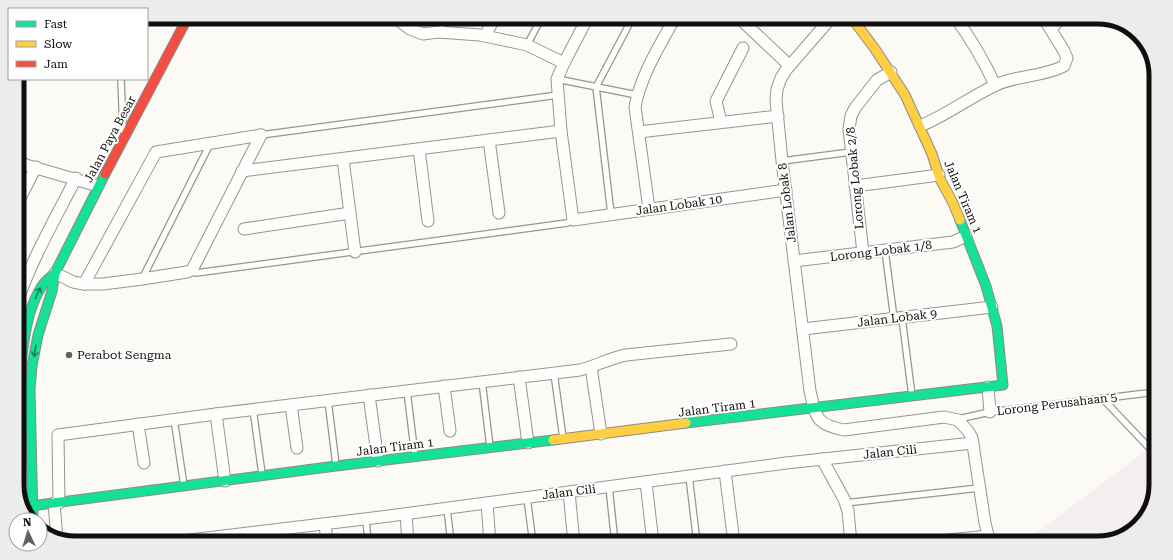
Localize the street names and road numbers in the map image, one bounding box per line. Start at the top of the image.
street label: Jalan Paya Besar [81,93,139,185]
street label: Lorong Lobak 2/8 [844,126,866,230]
street label: Jalan Tiram 1 [941,158,985,236]
street label: Jalan Lobak 8 [775,162,799,244]
street label: Jalan Lobak 10 [635,192,723,218]
street label: Lorong Lobak 1/8 [829,238,933,264]
street label: Jalan Lobak 9 [856,306,938,330]
street label: Lorong Perusahaan 5 [996,390,1118,418]
street label: Jalan Tiram 1 [678,396,757,420]
street label: Jalan Tiram 1 [356,435,435,459]
street label: Jalan Cili [862,442,918,462]
street label: Jalan Cili [541,482,597,502]

